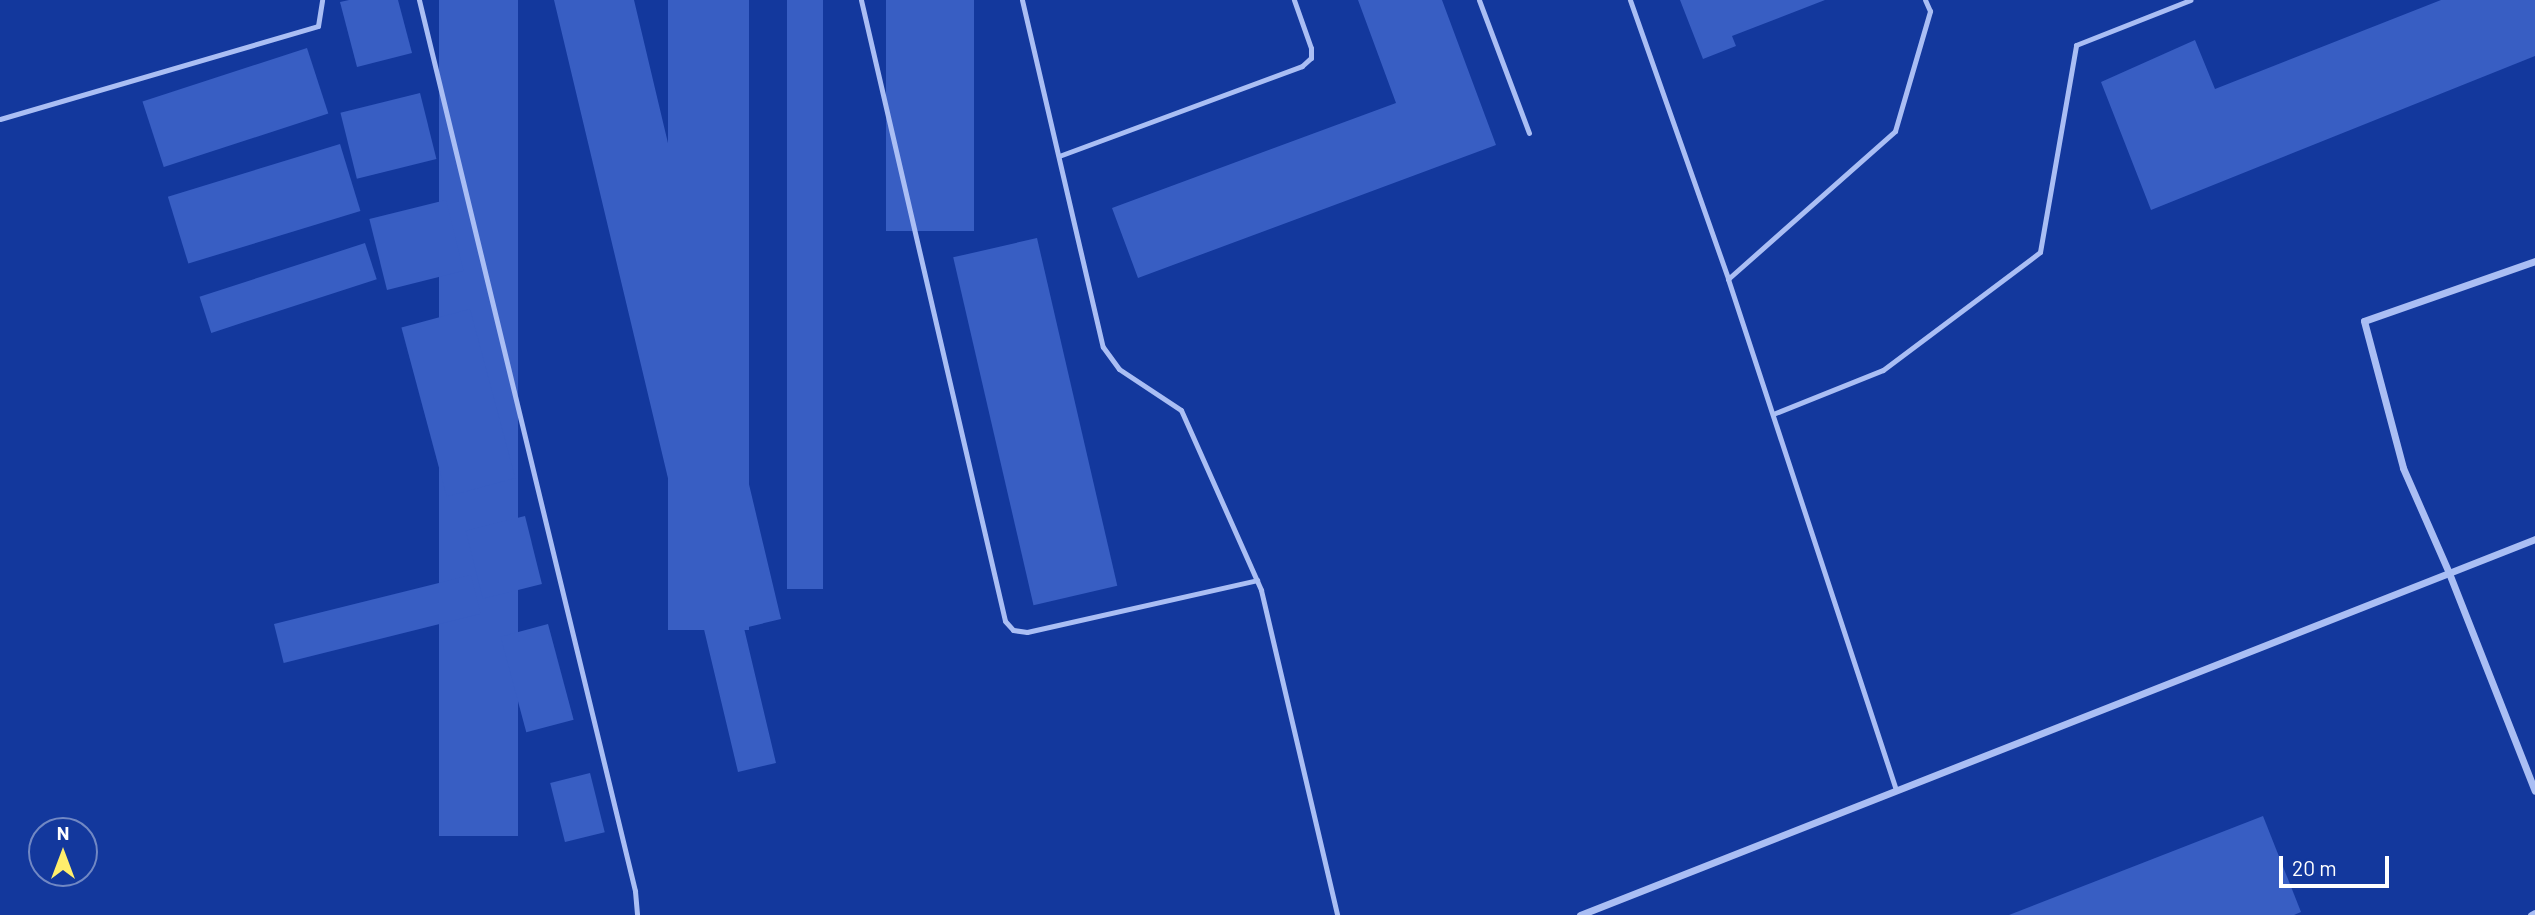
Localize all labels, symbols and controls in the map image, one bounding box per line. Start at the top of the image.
north arrow [28,817,98,887]
text: N [57,821,69,844]
scale bar [2283,842,2393,886]
text: 20 m [2292,855,2337,880]

